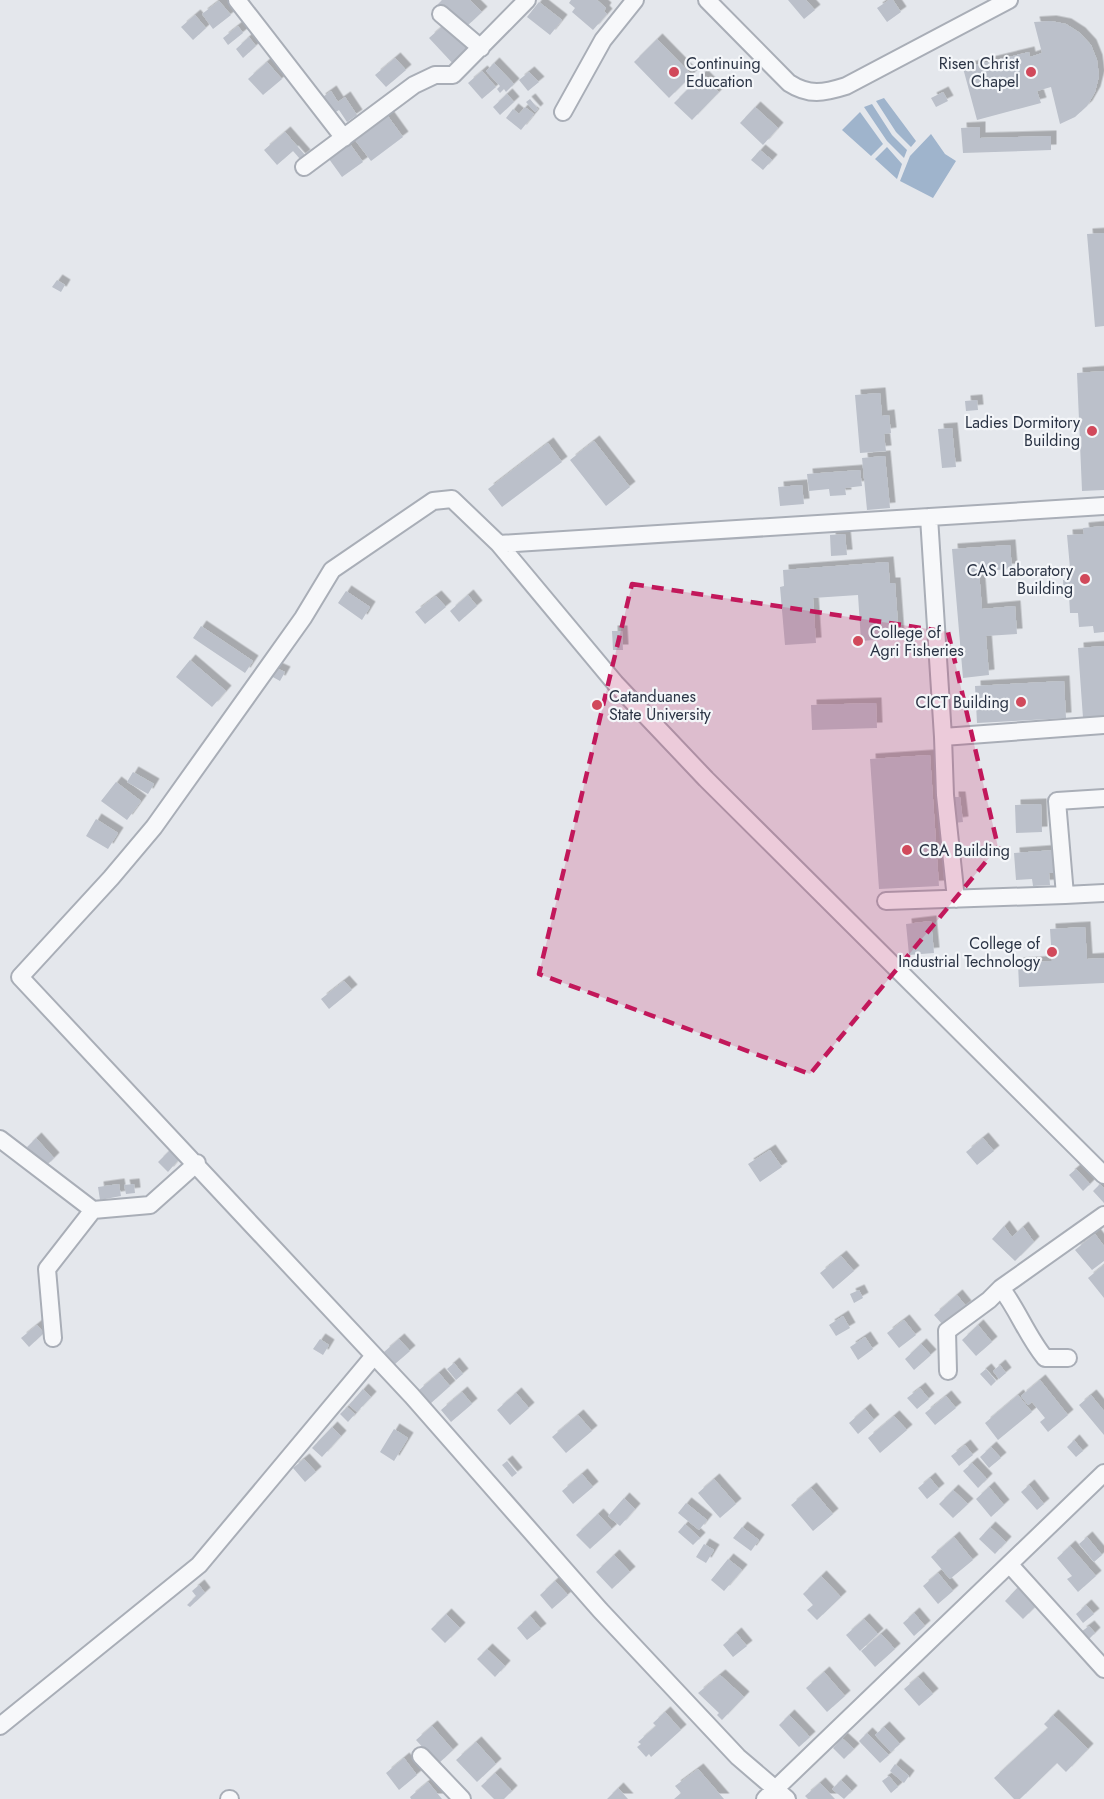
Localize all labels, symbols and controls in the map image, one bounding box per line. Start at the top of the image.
place label: Continuing Education [686,52,761,93]
place label: Risen Christ Chapel [939,52,1019,93]
marker: Continuing Education [667,65,681,79]
marker: Risen Christ Chapel [1024,65,1038,79]
place label: Ladies Dormitory Building [965,411,1081,452]
marker: Ladies Dormitory Building [1085,424,1099,438]
place label: CAS Laboratory Building [967,559,1074,600]
marker: CAS Laboratory Building [1078,572,1092,586]
place label: College of Agri Fisheries [870,621,964,662]
marker: College of Agri Fisheries [851,634,865,648]
place label: Catanduanes State University [609,685,712,726]
place label: CICT Building [915,691,1009,714]
marker: CICT Building [1014,695,1028,709]
marker: Catanduanes State University [590,698,604,712]
place label: CBA Building [919,839,1010,862]
marker: CBA Building [900,843,914,857]
place label: College of Industrial Technology [898,932,1041,973]
marker: College of Industrial Technology [1045,945,1059,959]

